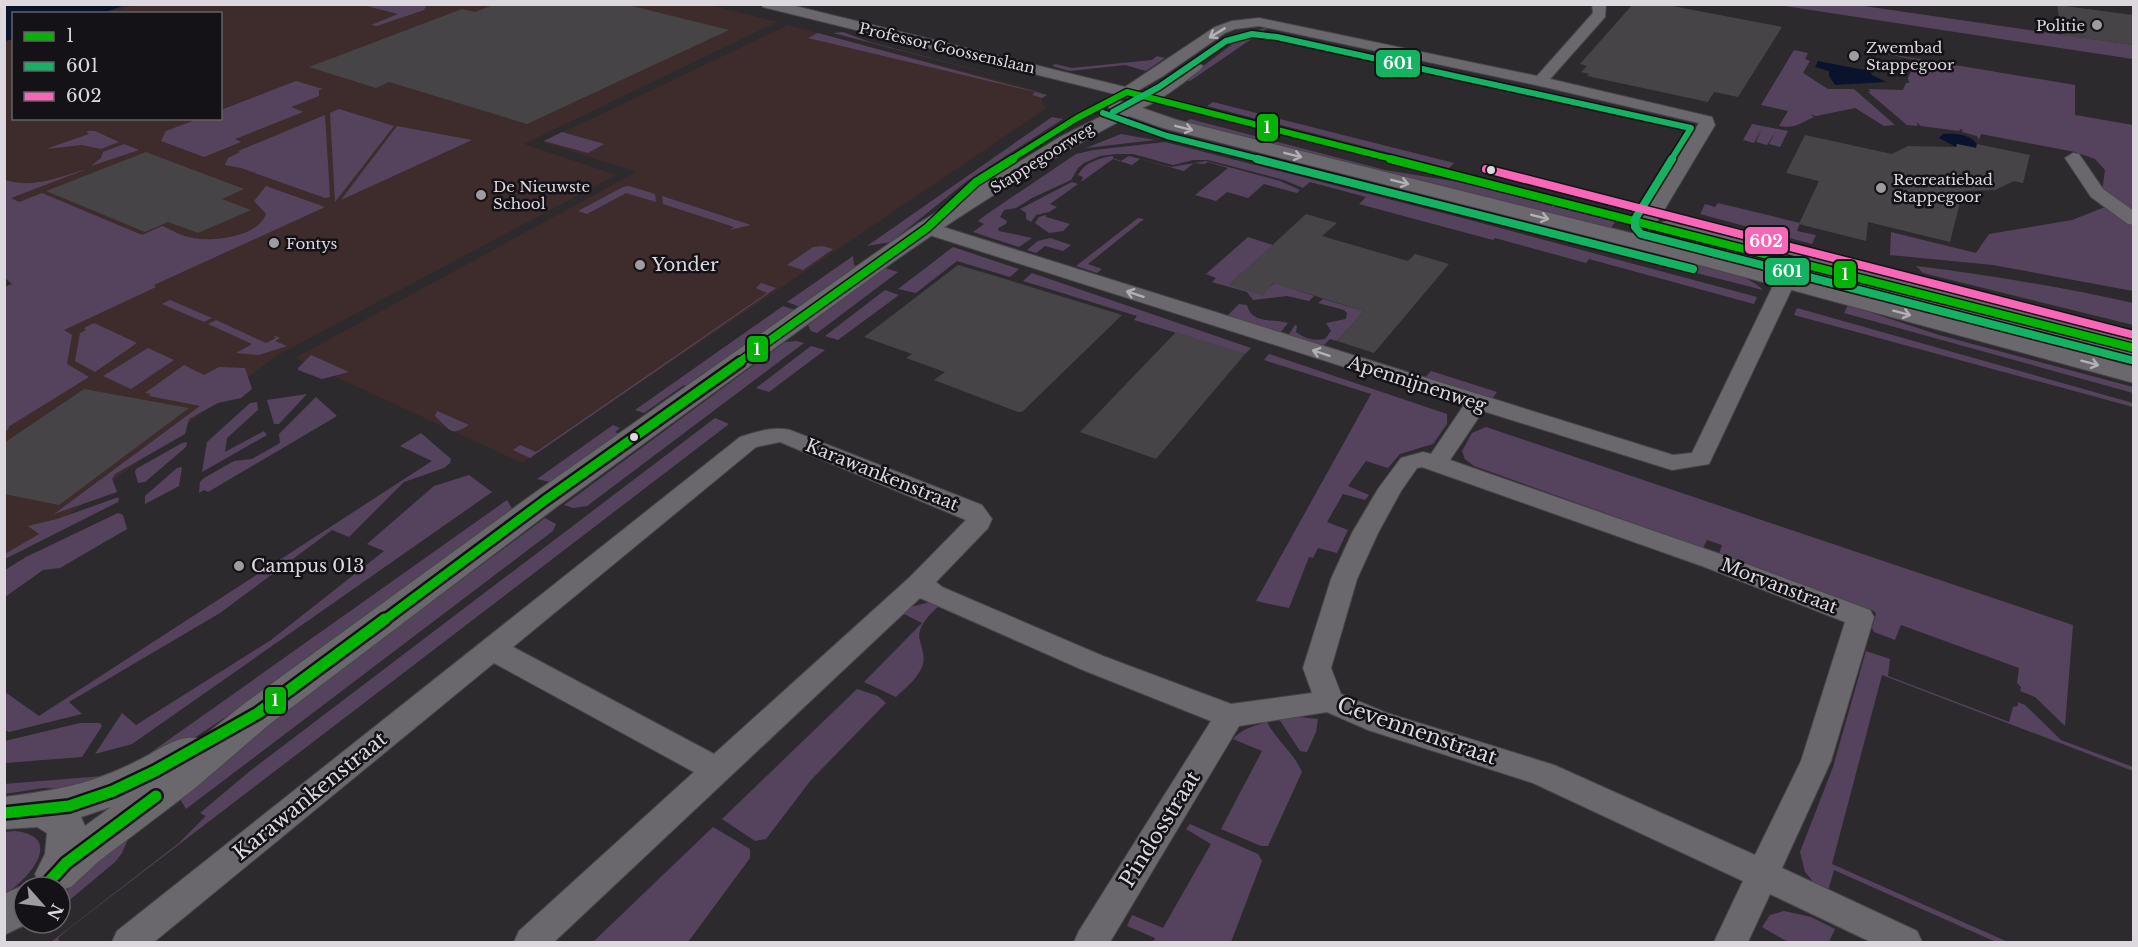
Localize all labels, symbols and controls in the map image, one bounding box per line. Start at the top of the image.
legend [12,12,222,120]
place label: Politie [2036,16,2085,35]
street label: Professor Goossenslaan [857,18,1037,78]
marker: Politie [2090,18,2104,32]
text: 1 [66,25,74,47]
one-way arrow [1209,28,1226,40]
place label: Zwembad Stappegoor [1866,38,1955,74]
line badge: 601 [1375,49,1421,78]
marker: Zwembad Stappegoor [1847,49,1861,63]
text: 601 [1383,53,1413,73]
text: 601 [66,55,98,77]
text: 602 [66,85,102,107]
line badge: 1 [1256,113,1279,142]
text: 1 [1264,117,1271,137]
street label: Stappegoorweg [987,118,1098,197]
one-way arrow [1174,122,1193,134]
one-way arrow [1283,150,1302,162]
unlabelled marker [1485,164,1497,176]
place label: Recreatiebad Stappegoor [1893,170,1993,206]
place label: De Nieuwste School [493,177,590,213]
one-way arrow [1390,177,1409,188]
marker: Recreatiebad Stappegoor [1874,181,1888,195]
marker: De Nieuwste School [474,188,488,202]
one-way arrow [1531,212,1550,224]
line badge: 602 [1744,226,1789,255]
text: 602 [1749,231,1783,251]
place label: Fontys [286,234,338,253]
marker: Fontys [267,236,281,250]
place label: Yonder [651,254,719,276]
line badge: 601 [1764,257,1810,286]
marker: Yonder [633,258,647,272]
line badge: 1 [1833,260,1857,289]
text: 601 [1772,261,1802,281]
text: 1 [1842,264,1849,284]
one-way arrow [1126,287,1145,298]
one-way arrow [1892,308,1911,319]
line badge: 1 [746,335,769,363]
text: 1 [754,339,761,359]
one-way arrow [1312,347,1331,358]
street label: Apennijnenweg [1344,351,1489,417]
one-way arrow [2080,358,2099,369]
unlabelled marker [628,431,640,443]
street label: Karawankenstraat [802,434,962,516]
street label: Morvanstraat [1718,554,1841,618]
place label: Campus 013 [251,555,364,577]
marker: Campus 013 [232,559,246,573]
line badge: 1 [264,686,287,715]
text: 1 [272,690,279,710]
street label: Cevennenstraat [1334,692,1500,771]
street label: Karawankenstraat [228,726,392,866]
street label: Pindosstraat [1114,766,1206,892]
north arrow [12,875,72,935]
text: N [43,901,68,923]

